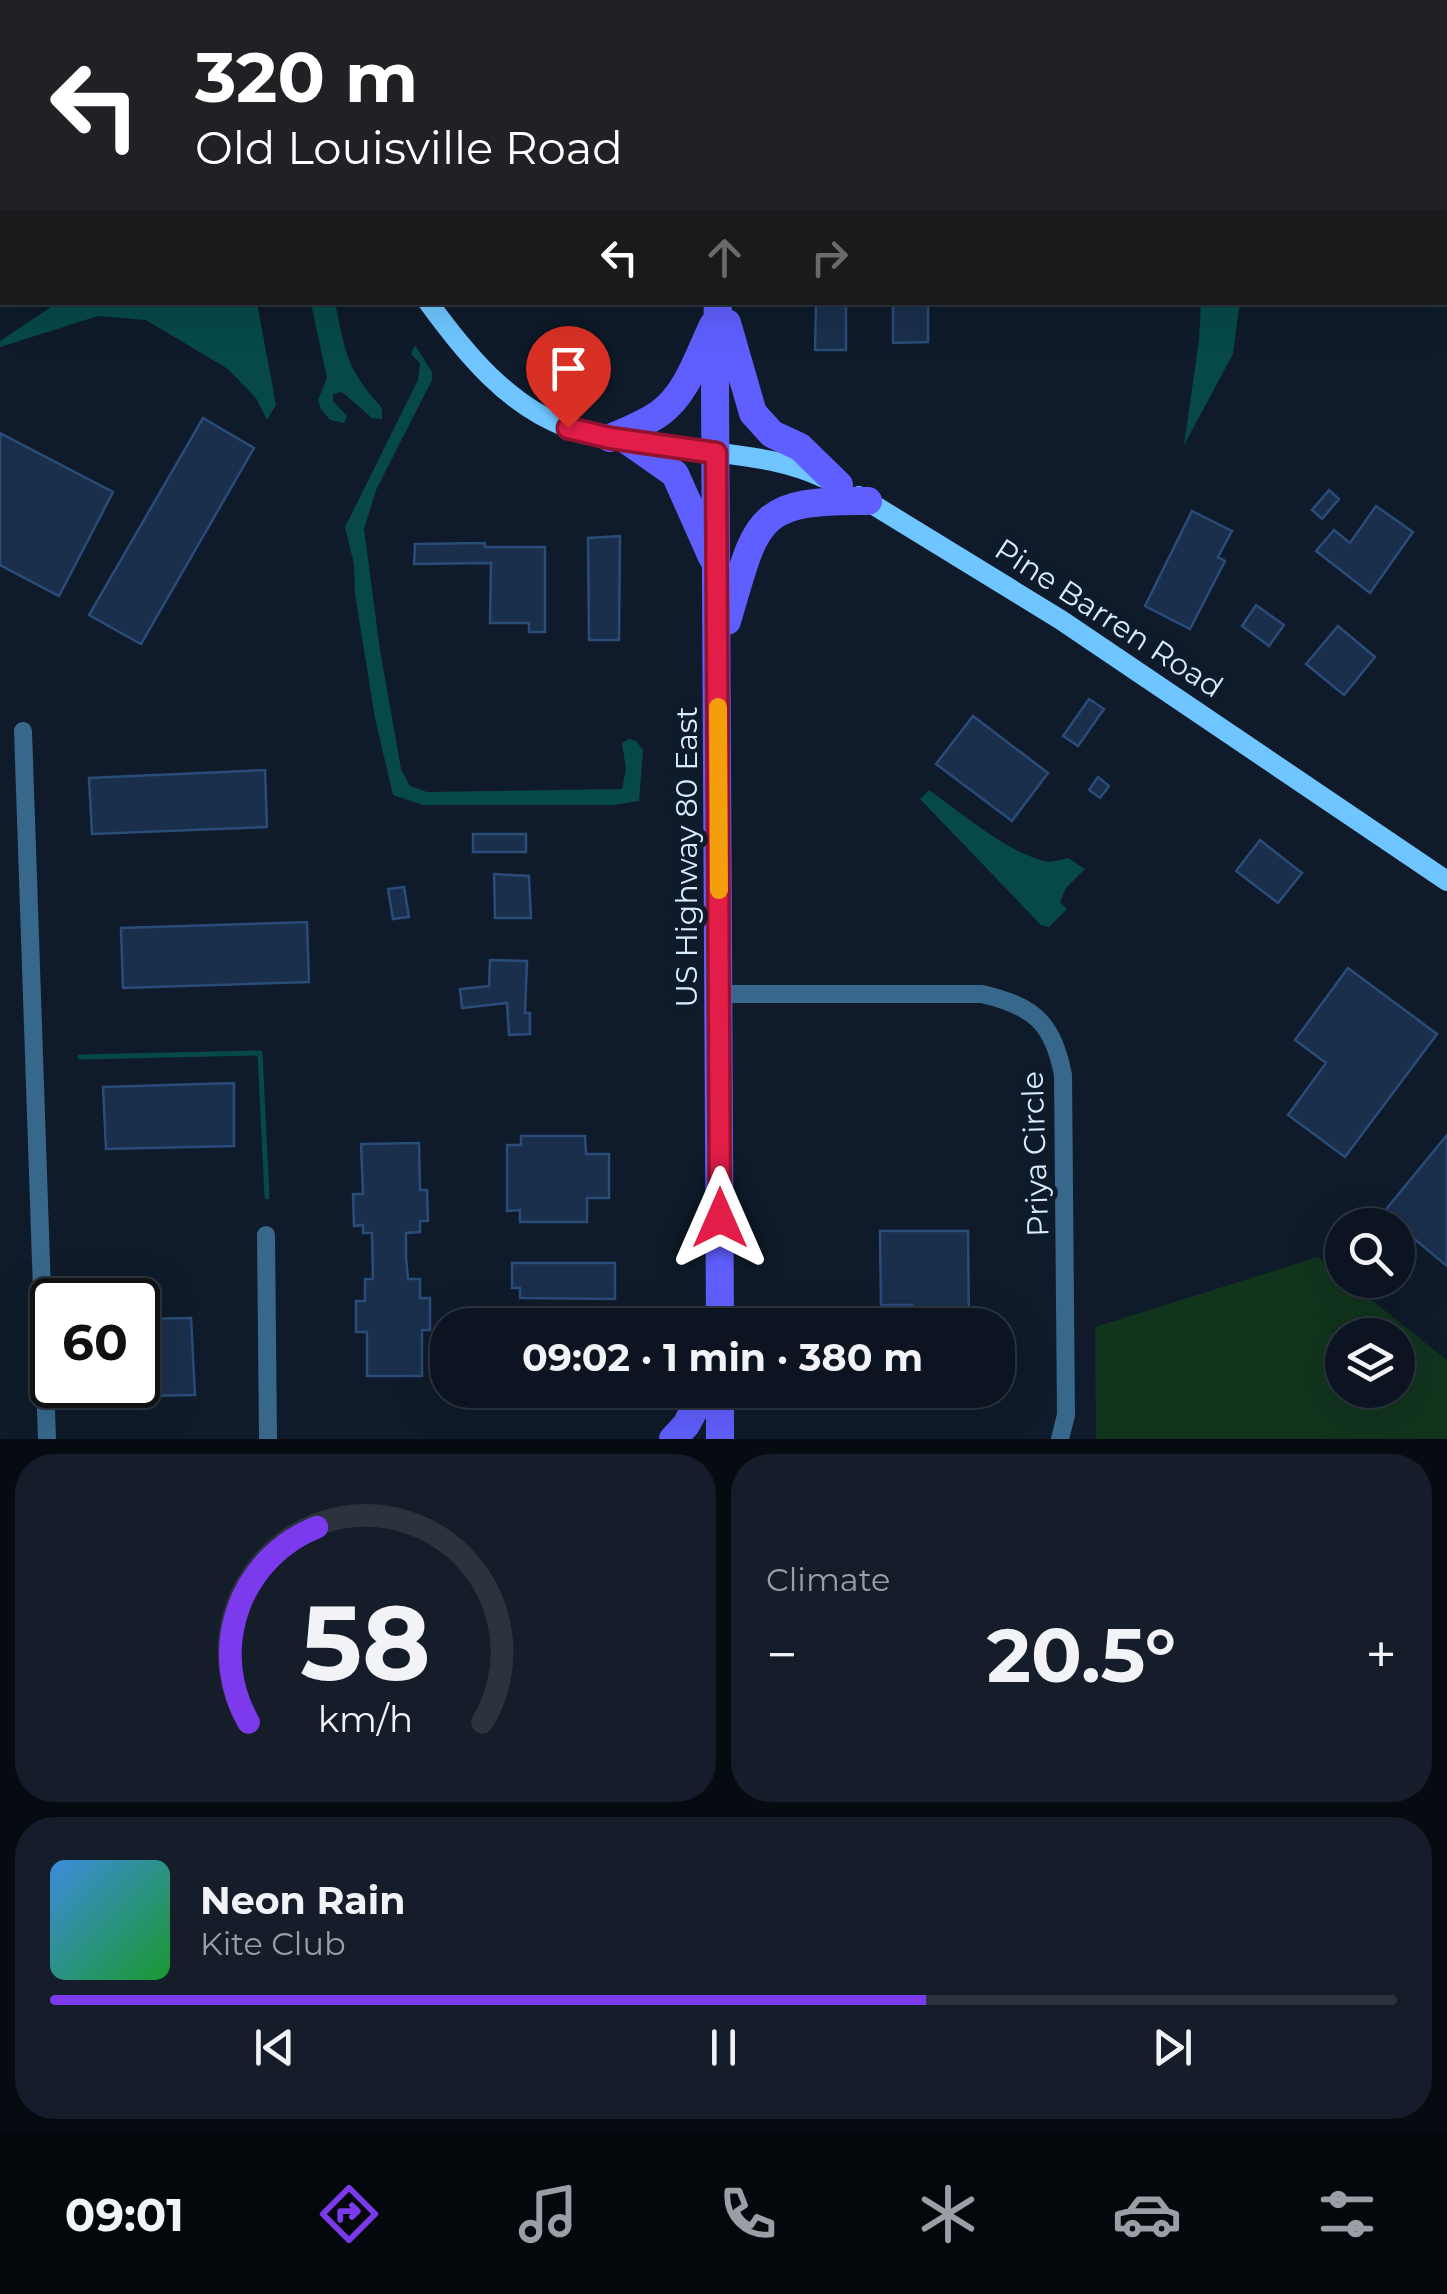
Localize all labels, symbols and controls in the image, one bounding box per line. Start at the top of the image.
text: 320 m [195,34,418,120]
icon: left [30,40,160,170]
text: Old Louisville Road [195,120,623,175]
icon: left [592,230,647,285]
icon: ahead [697,230,752,285]
icon: right [802,230,857,285]
pin [526,326,611,429]
icon: arrive [541,341,596,396]
street label: Pine Barren Road [988,530,1230,706]
street label: US Highway 80 East [668,706,705,1008]
street label: Priya Circle [1014,1071,1056,1237]
position arrow [668,1166,772,1270]
map controls [1325,1208,1415,1408]
button: search [1325,1208,1415,1298]
speed limit sign: 60 [30,1278,160,1408]
button: layers [1325,1318,1415,1408]
text: 09:02 · 1 min · 380 m [522,1334,923,1381]
text: Climate [766,1560,890,1599]
text: 58 [300,1579,431,1706]
text: 20.5° [987,1609,1176,1701]
text: − [766,1621,798,1688]
text: + [1365,1621,1397,1688]
text: km/h [318,1697,413,1741]
text: Neon Rain [200,1877,405,1924]
text: Kite Club [200,1924,346,1963]
icon: previous [247,2020,302,2075]
icon: pause [696,2020,751,2075]
icon: next [1145,2020,1200,2075]
icon: directions [314,2179,384,2249]
icon: music [513,2179,583,2249]
icon: phone [713,2179,783,2249]
icon: climate [913,2179,983,2249]
icon: car [1112,2179,1182,2249]
icon: filters [1312,2179,1382,2249]
text: 09:01 [65,2187,184,2242]

